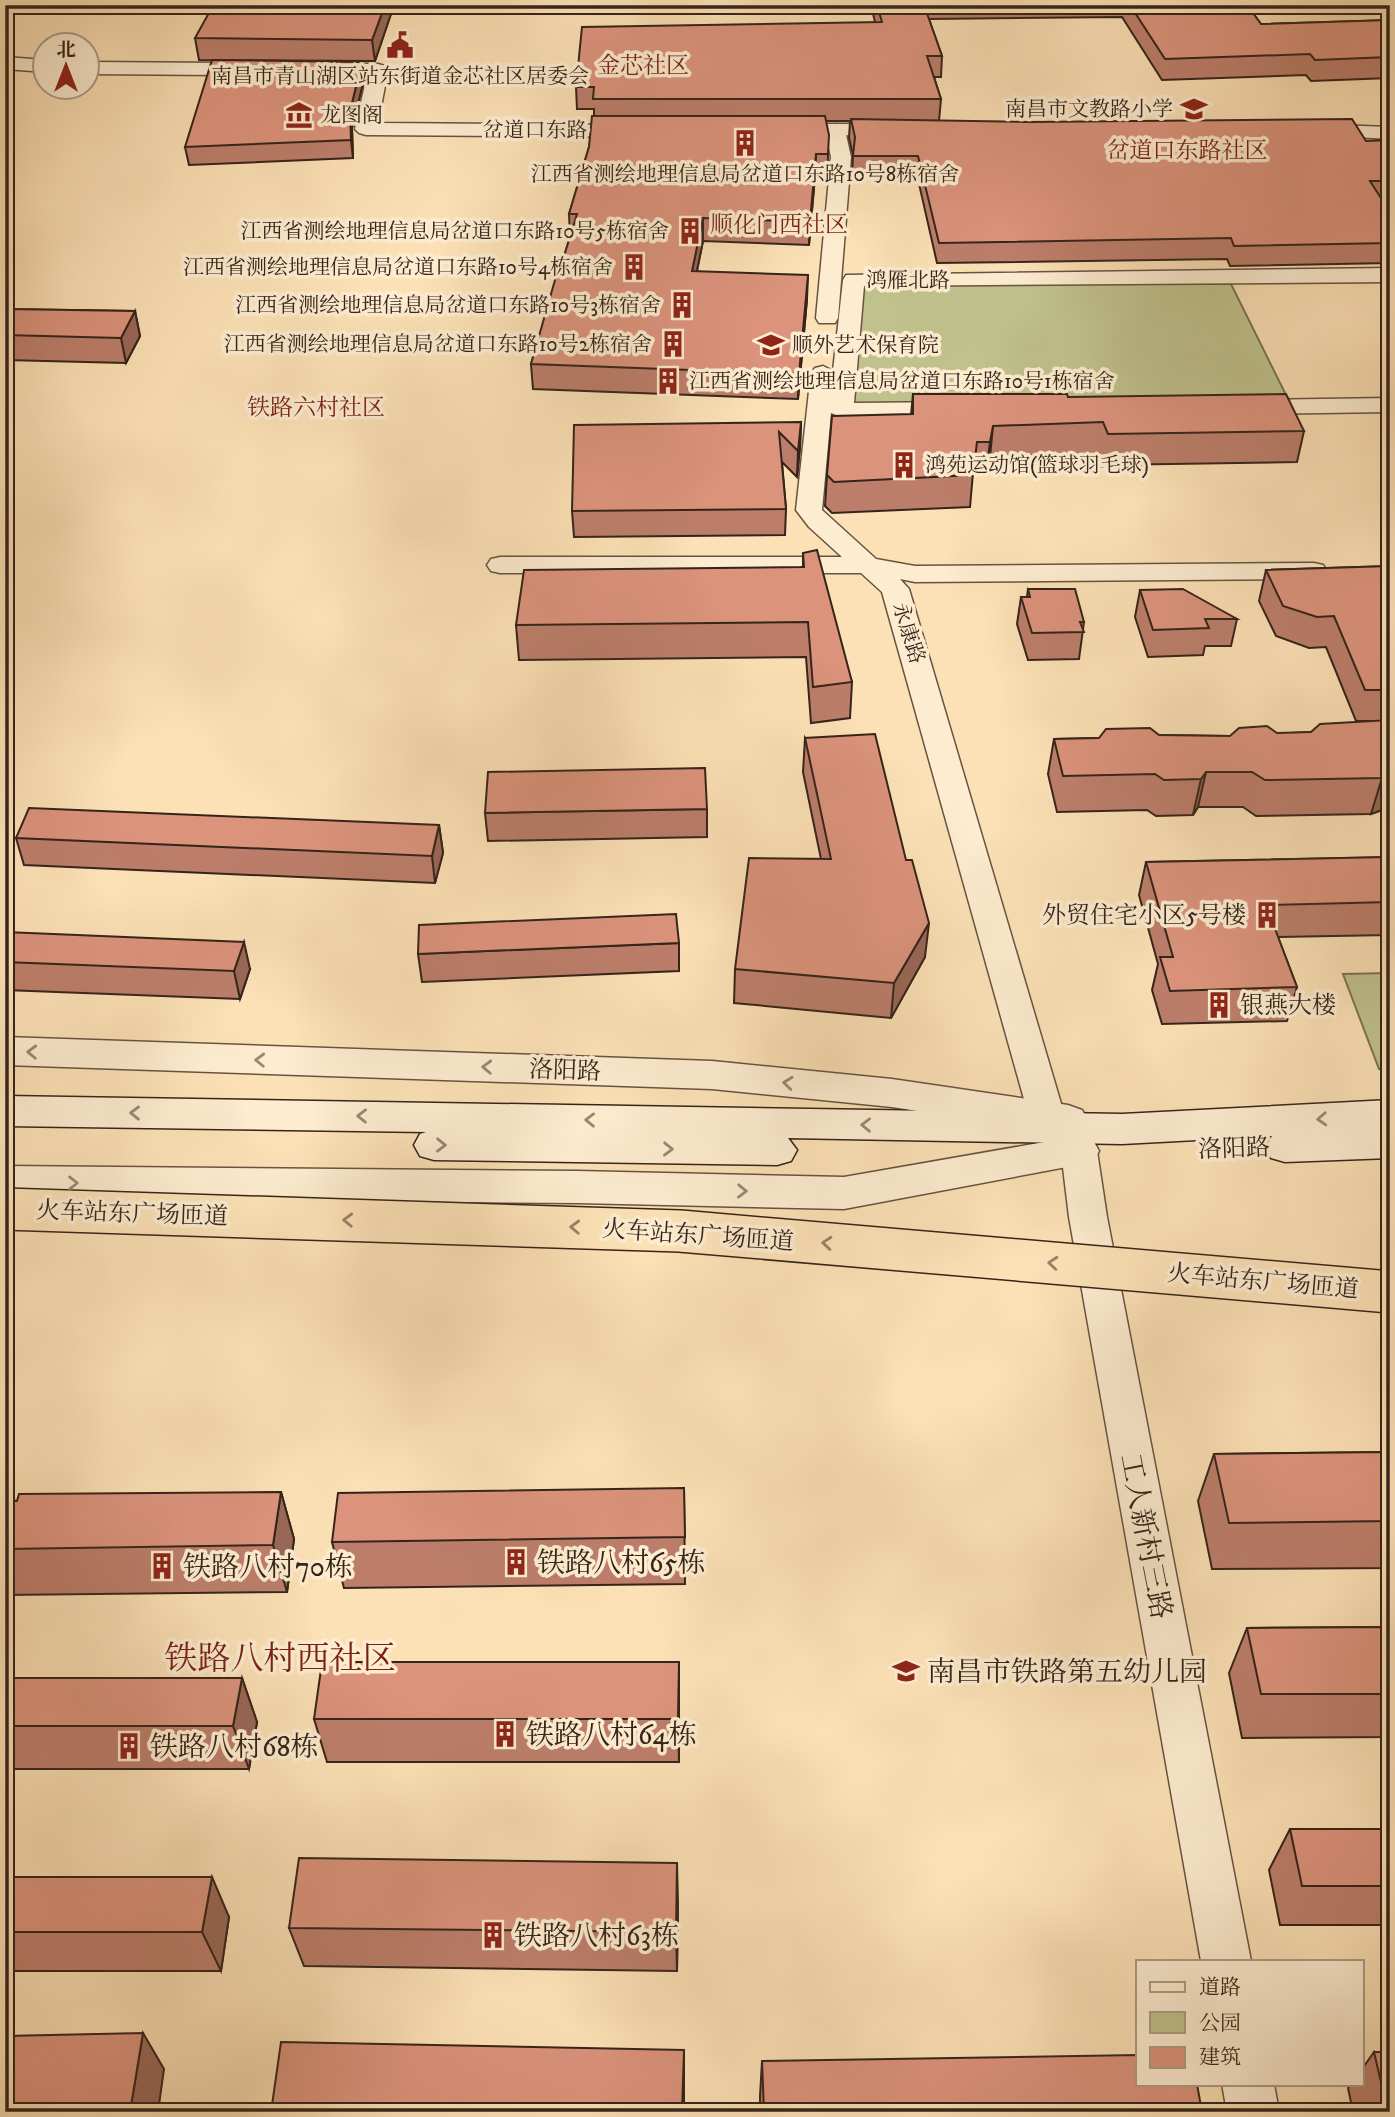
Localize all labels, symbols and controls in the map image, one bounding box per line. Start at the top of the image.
public building icon: 南昌市青山湖区站东街道金芯社区居委会 [385,30,415,60]
north arrow [32,32,102,102]
text: 北 [56,39,76,62]
district label: 金芯社区 [597,52,689,81]
place label: 南昌市青山湖区站东街道金芯社区居委会 [211,64,589,90]
school or university icon: 南昌市文教路小学 [1179,94,1209,124]
place label: 南昌市文教路小学 [1005,97,1173,123]
museum icon: 龙图阁 [284,100,314,130]
place label: 龙图阁 [320,103,383,129]
street label: 岔道口东路 [483,118,588,144]
building icon: 江西省测绘地理信息局岔道口东路10号8栋宿舍 [730,128,760,158]
district label: 岔道口东路社区 [1107,137,1268,166]
place label: 江西省测绘地理信息局岔道口东路10号8栋宿舍 [531,162,959,188]
district label: 顺化门西社区 [710,211,848,240]
building icon: 江西省测绘地理信息局岔道口东路10号5栋宿舍 [675,216,705,246]
place label: 江西省测绘地理信息局岔道口东路10号5栋宿舍 [241,219,669,245]
building icon: 江西省测绘地理信息局岔道口东路10号4栋宿舍 [619,252,649,282]
place label: 江西省测绘地理信息局岔道口东路10号4栋宿舍 [183,255,613,281]
street label: 鸿雁北路 [866,268,950,294]
building icon: 江西省测绘地理信息局岔道口东路10号3栋宿舍 [667,290,697,320]
place label: 江西省测绘地理信息局岔道口东路10号3栋宿舍 [235,293,661,319]
building icon: 江西省测绘地理信息局岔道口东路10号2栋宿舍 [658,329,688,359]
school or university icon: 顺外艺术保育院 [756,330,786,360]
place label: 江西省测绘地理信息局岔道口东路10号2栋宿舍 [224,332,652,358]
place label: 顺外艺术保育院 [792,333,939,359]
building icon: 江西省测绘地理信息局岔道口东路10号1栋宿舍 [653,366,683,396]
place label: 江西省测绘地理信息局岔道口东路10号1栋宿舍 [689,369,1115,395]
district label: 铁路六村社区 [247,394,385,423]
building icon: 鸿苑运动馆(篮球羽毛球) [889,450,919,480]
place label: 鸿苑运动馆(篮球羽毛球) [925,453,1149,479]
street label: 永康路 [886,599,930,667]
building icon: 外贸住宅小区5号楼 [1252,900,1282,930]
place label: 外贸住宅小区5号楼 [1042,901,1246,931]
building icon: 银燕大楼 [1204,990,1234,1020]
place label: 银燕大楼 [1240,991,1336,1021]
one-way arrow [27,1045,38,1060]
one-way arrow [254,1052,265,1067]
street label: 洛阳路 [528,1055,601,1087]
one-way arrow [481,1060,492,1075]
one-way arrow [782,1075,794,1090]
one-way arrow [129,1105,139,1121]
one-way arrow [356,1109,367,1124]
one-way arrow [1316,1111,1327,1126]
one-way arrow [584,1112,594,1128]
one-way arrow [860,1117,871,1133]
street label: 洛阳路 [1198,1133,1271,1165]
one-way arrow [436,1137,447,1152]
one-way arrow [664,1141,674,1157]
one-way arrow [69,1175,79,1191]
one-way arrow [737,1183,748,1198]
street label: 火车站东广场匝道 [36,1196,228,1232]
one-way arrow [342,1213,353,1228]
street label: 火车站东广场匝道 [601,1214,795,1258]
one-way arrow [569,1220,580,1235]
one-way arrow [821,1236,832,1251]
one-way arrow [1047,1256,1058,1271]
street label: 火车站东广场匝道 [1166,1259,1360,1305]
street label: 工人新村三路 [1112,1450,1179,1622]
place label: 铁路八村65栋 [537,1546,706,1581]
building icon: 铁路八村65栋 [501,1547,531,1577]
place label: 铁路八村70栋 [183,1550,353,1585]
building icon: 铁路八村70栋 [147,1551,177,1581]
district label: 铁路八村西社区 [165,1639,396,1680]
place label: 南昌市铁路第五幼儿园 [927,1655,1207,1690]
school or university icon: 南昌市铁路第五幼儿园 [891,1656,921,1686]
place label: 铁路八村64栋 [526,1718,697,1753]
building icon: 铁路八村64栋 [490,1719,520,1749]
place label: 铁路八村68栋 [150,1730,319,1765]
building icon: 铁路八村68栋 [114,1731,144,1761]
place label: 铁路八村63栋 [514,1919,679,1954]
building icon: 铁路八村63栋 [478,1920,508,1950]
legend [1136,1960,1364,2086]
text: 道路 [1199,1975,1241,2001]
text: 公园 [1199,2011,1241,2037]
text: 建筑 [1199,2045,1241,2071]

